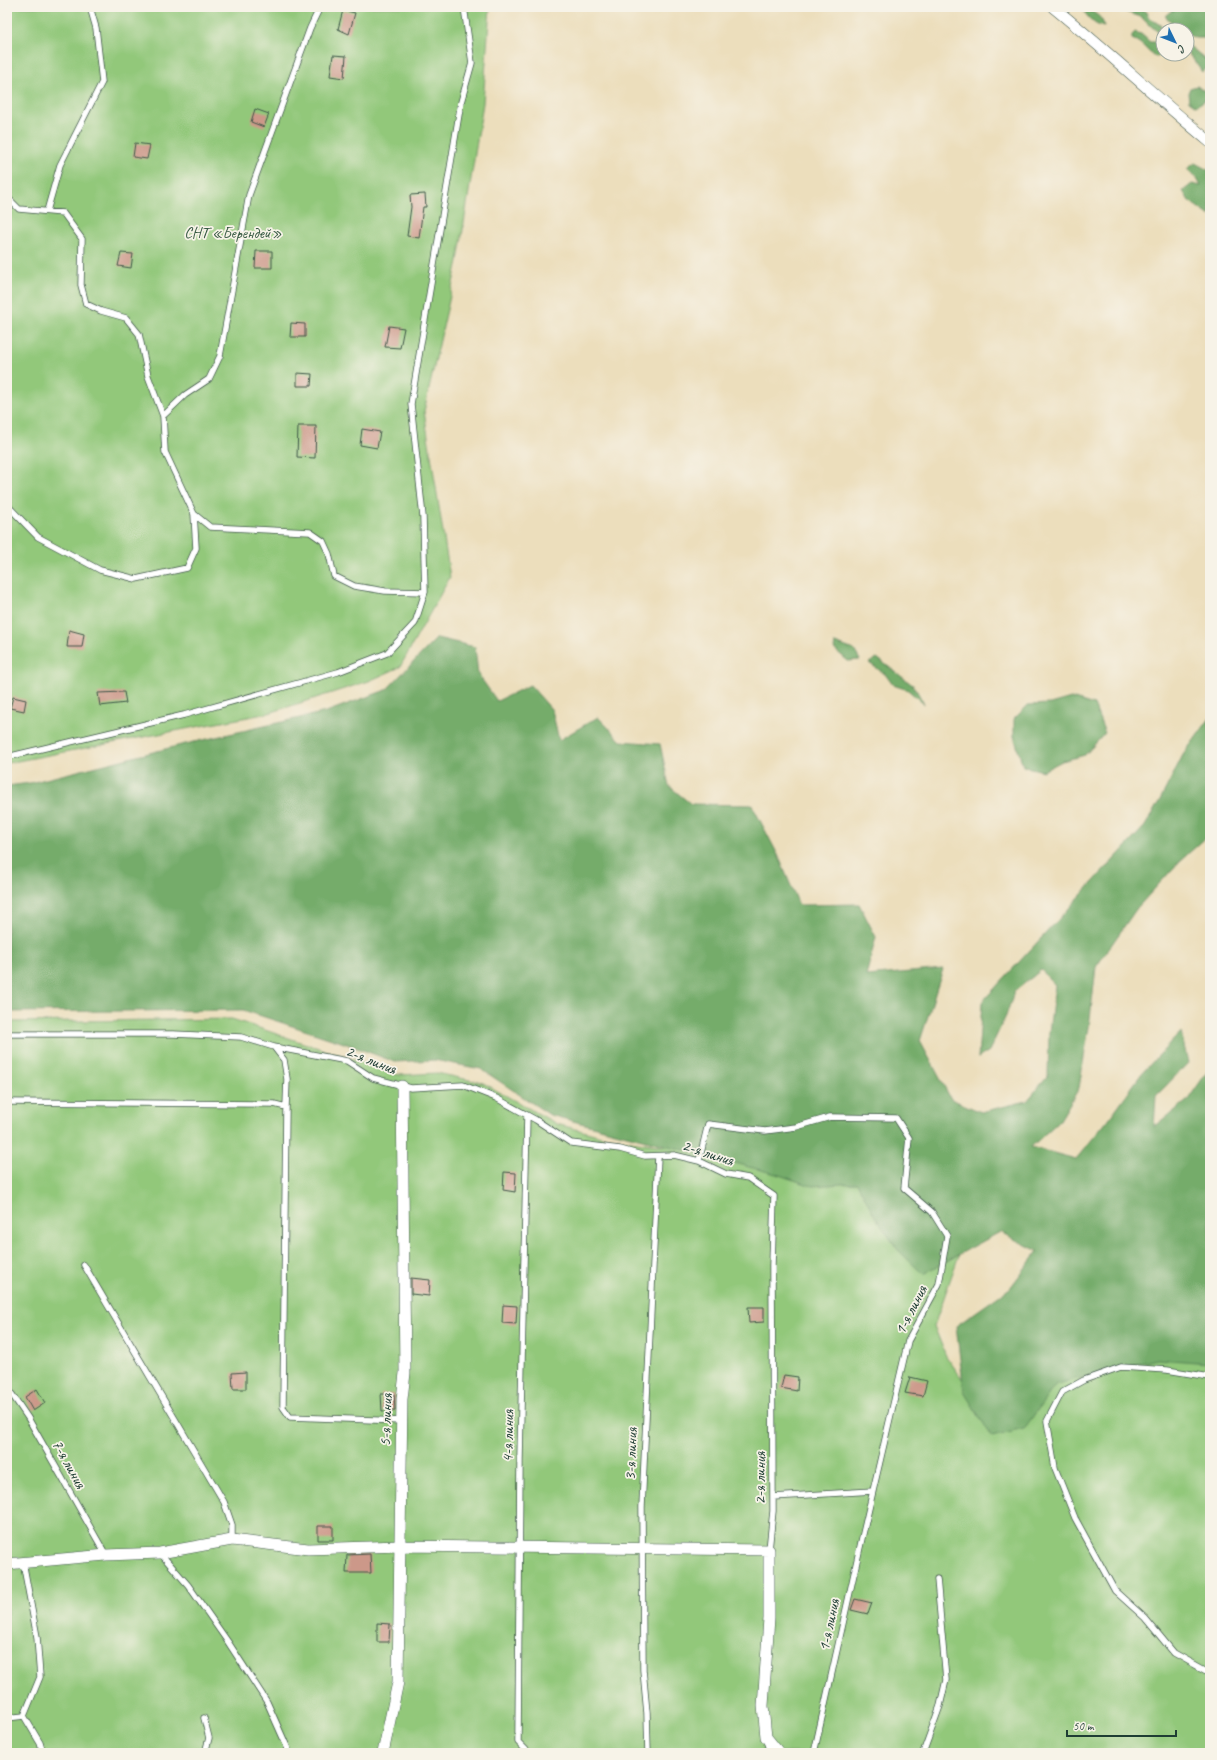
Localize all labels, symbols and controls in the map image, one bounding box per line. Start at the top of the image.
north arrow [1155,22,1195,62]
text: С [1174,42,1189,57]
park label: СНТ «Берендей» [184,223,282,243]
street label: 2-я линия [343,1041,400,1080]
street label: 2-я линия [680,1135,737,1171]
street label: 1-я линия [890,1281,932,1338]
street label: 5-я линия [375,1392,397,1447]
street label: 4-я линия [498,1408,518,1463]
street label: 3-я линия [620,1426,642,1481]
street label: 7-я линия [47,1436,91,1493]
street label: 2-я линия [750,1450,770,1504]
street label: 1-я линия [814,1596,845,1653]
scale bar [1067,1712,1176,1738]
text: 50 m [1073,1718,1095,1734]

